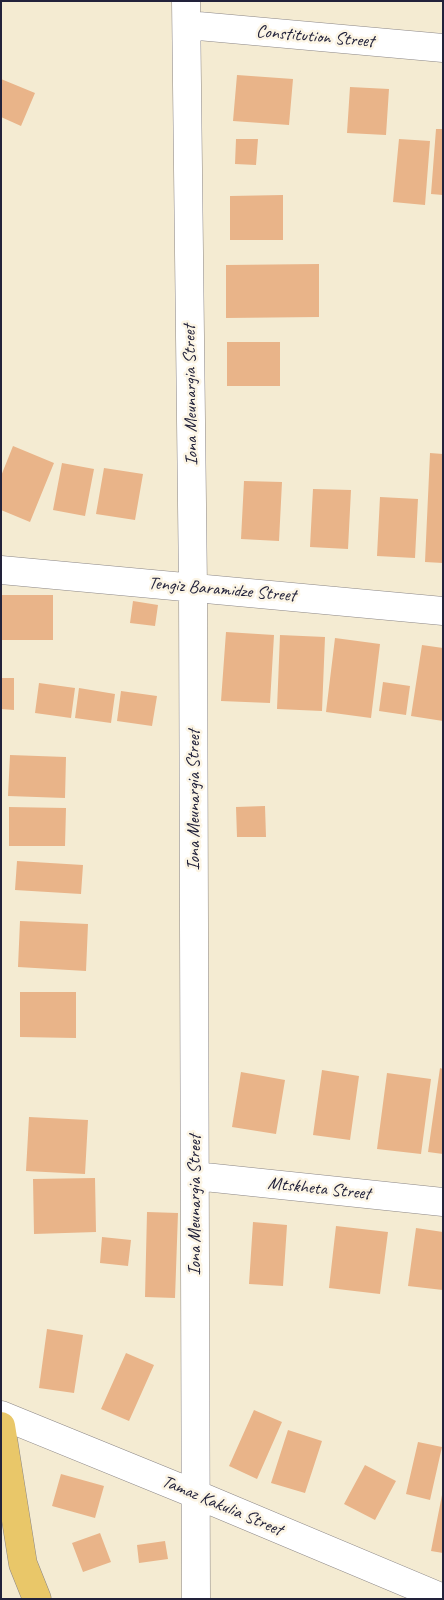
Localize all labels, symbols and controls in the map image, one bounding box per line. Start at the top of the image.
street label: Constitution Street [255,21,375,53]
street label: Iona Meunargia Street [179,324,203,466]
street label: Tengiz Baramidze Street [147,573,297,607]
street label: Iona Meunargia Street [183,729,205,871]
street label: Iona Meunargia Street [184,1134,206,1276]
street label: Mtskheta Street [267,1173,371,1205]
street label: Tamaz Kakulia Street [158,1471,286,1541]

